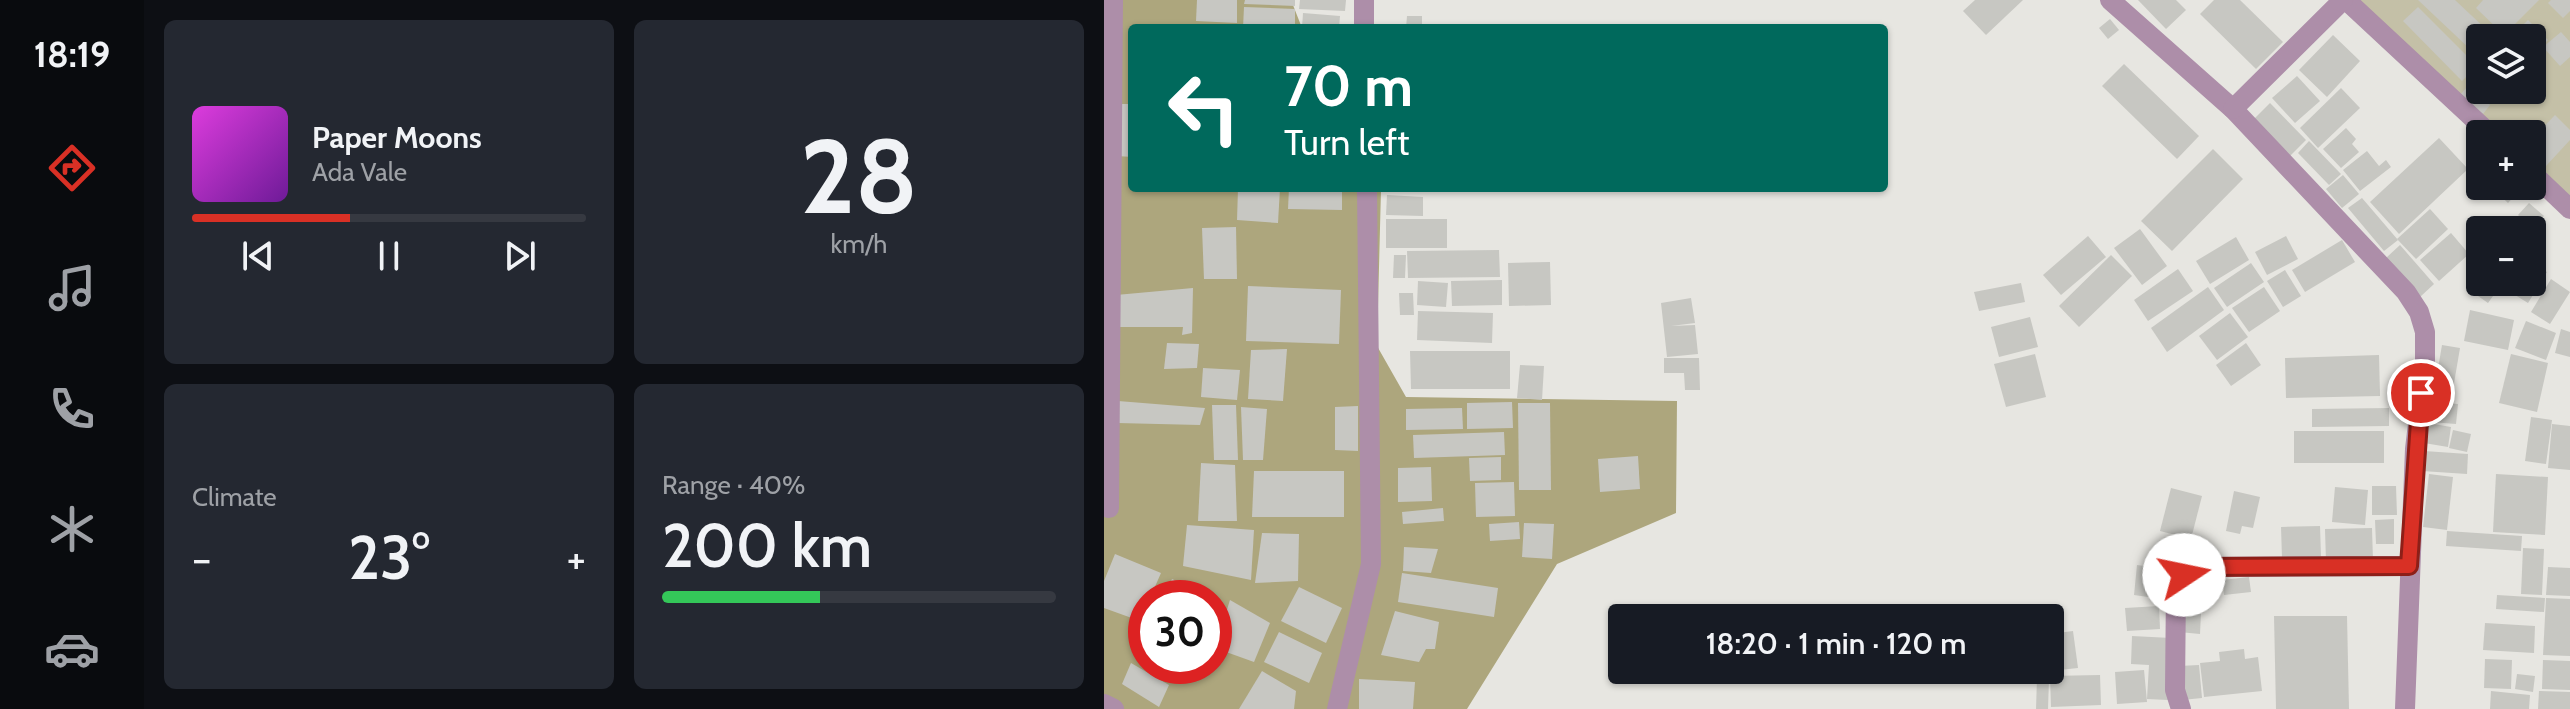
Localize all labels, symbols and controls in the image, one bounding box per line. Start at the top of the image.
map controls [2466,24,2546,296]
button: layers [2466,24,2546,104]
text: 18:19 [34,32,110,76]
text: 70 m [1284,52,1413,120]
icon: left [1152,56,1256,160]
text: 28 [800,113,918,239]
text: Paper Moons [312,119,482,156]
text: Turn left [1284,120,1409,164]
button: + [2466,120,2546,200]
icon: directions [44,140,100,196]
text: Ada Vale [312,156,407,188]
button: − [2466,216,2546,296]
text: km/h [831,228,887,260]
icon: previous [236,234,280,278]
icon: pause [367,234,411,278]
icon: next [498,234,542,278]
icon: music [44,260,100,316]
pin [2387,359,2455,427]
icon: arrive [2399,371,2443,415]
icon: phone [44,381,100,437]
text: Range · 40% [662,469,805,501]
text: Climate [192,481,277,513]
icon: climate [44,501,100,557]
text: 200 km [662,509,872,582]
text: 23° [348,521,430,594]
text: − [192,532,211,585]
text: + [567,532,586,585]
position arrow [2142,533,2226,617]
speed limit sign: 30 [1128,580,1232,684]
icon: car [44,621,100,677]
text: 18:20 · 1 min · 120 m [1706,625,1966,662]

